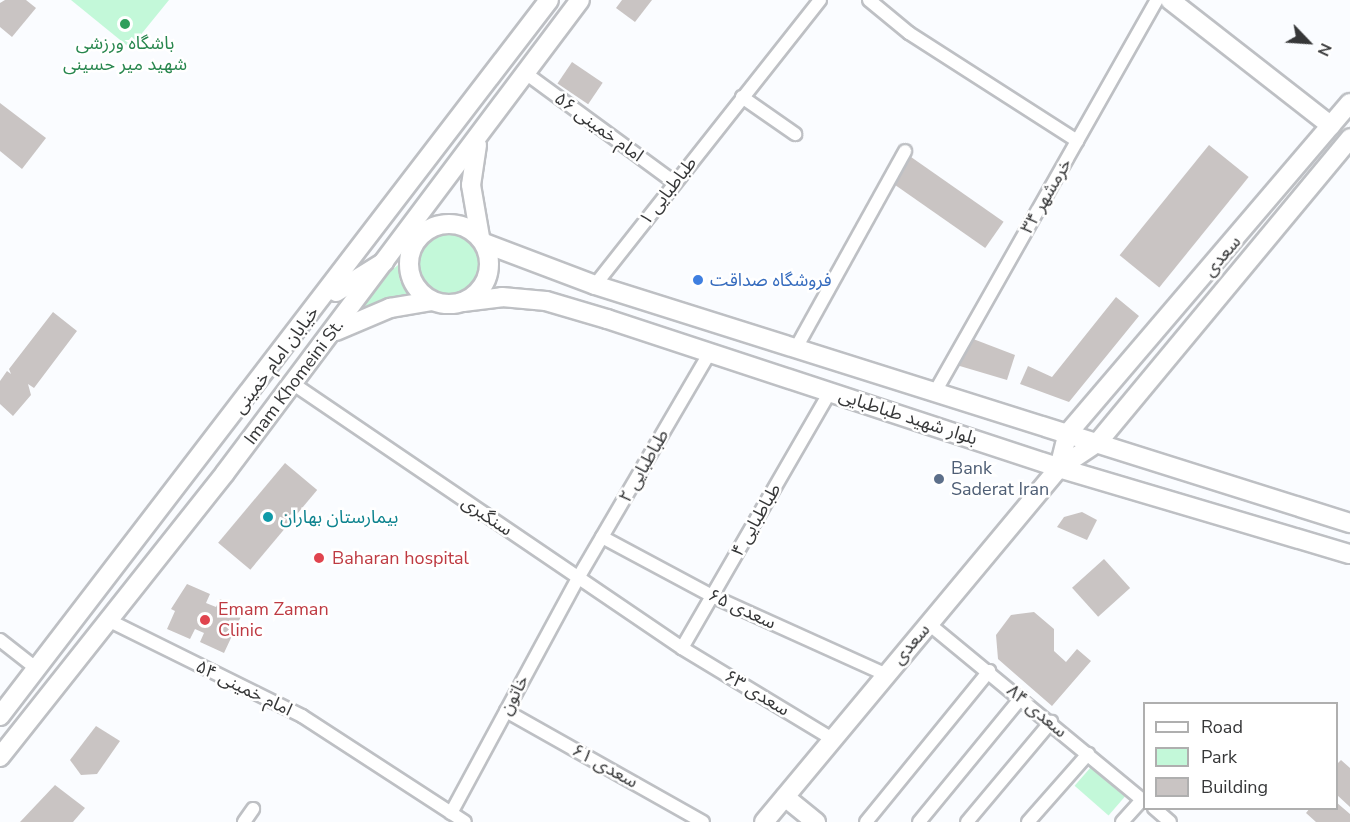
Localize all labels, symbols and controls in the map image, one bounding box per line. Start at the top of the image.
north arrow [1278,12,1338,72]
marker: باشگاه ورزشی شهید میر حسینی [118,17,132,31]
place label: باشگاه ورزشی شهید میر حسینی [63,33,187,76]
text: N [1312,40,1337,60]
street label: امام خمینی ۵۶ [550,88,648,166]
street label: طباطبایی ۱ [635,153,701,229]
street label: خرمشهر ۳۴ [1016,155,1076,237]
street label: سعدی [1199,231,1245,281]
place label: فروشگاه صداقت [710,269,831,291]
marker: فروشگاه صداقت [691,273,705,287]
street label: خیابان امام خمینی [229,302,323,418]
street label: Imam Khomeini St. [240,315,348,449]
street label: بلوار شهید طباطبایی [836,384,980,450]
street label: طباطبایی ۲ [614,426,674,506]
place label: Bank Saderat Iran [951,458,1049,500]
marker: Bank Saderat Iran [932,472,946,486]
street label: طباطبایی ۴ [726,480,786,560]
street label: سنگبری [458,491,516,541]
place label: بیمارستان بهاران [280,506,398,528]
marker: بیمارستان بهاران [261,510,275,524]
place label: Baharan hospital [332,547,469,569]
marker: Baharan hospital [310,549,328,567]
street label: سعدی ۶۵ [705,584,779,634]
place label: Emam Zaman Clinic [218,599,329,642]
marker: Emam Zaman Clinic [196,611,214,629]
street label: سعدی [888,619,934,669]
street label: امام خمینی ۵۴ [192,655,296,721]
street label: سعدی ۶۳ [721,665,793,721]
street label: خاتون [495,671,533,719]
street label: سعدی ۸۴ [1002,680,1072,742]
legend [1143,702,1338,810]
text: Road [1201,715,1243,739]
street label: سعدی ۶۱ [568,739,642,793]
text: Park [1201,745,1237,769]
text: Building [1201,775,1268,799]

